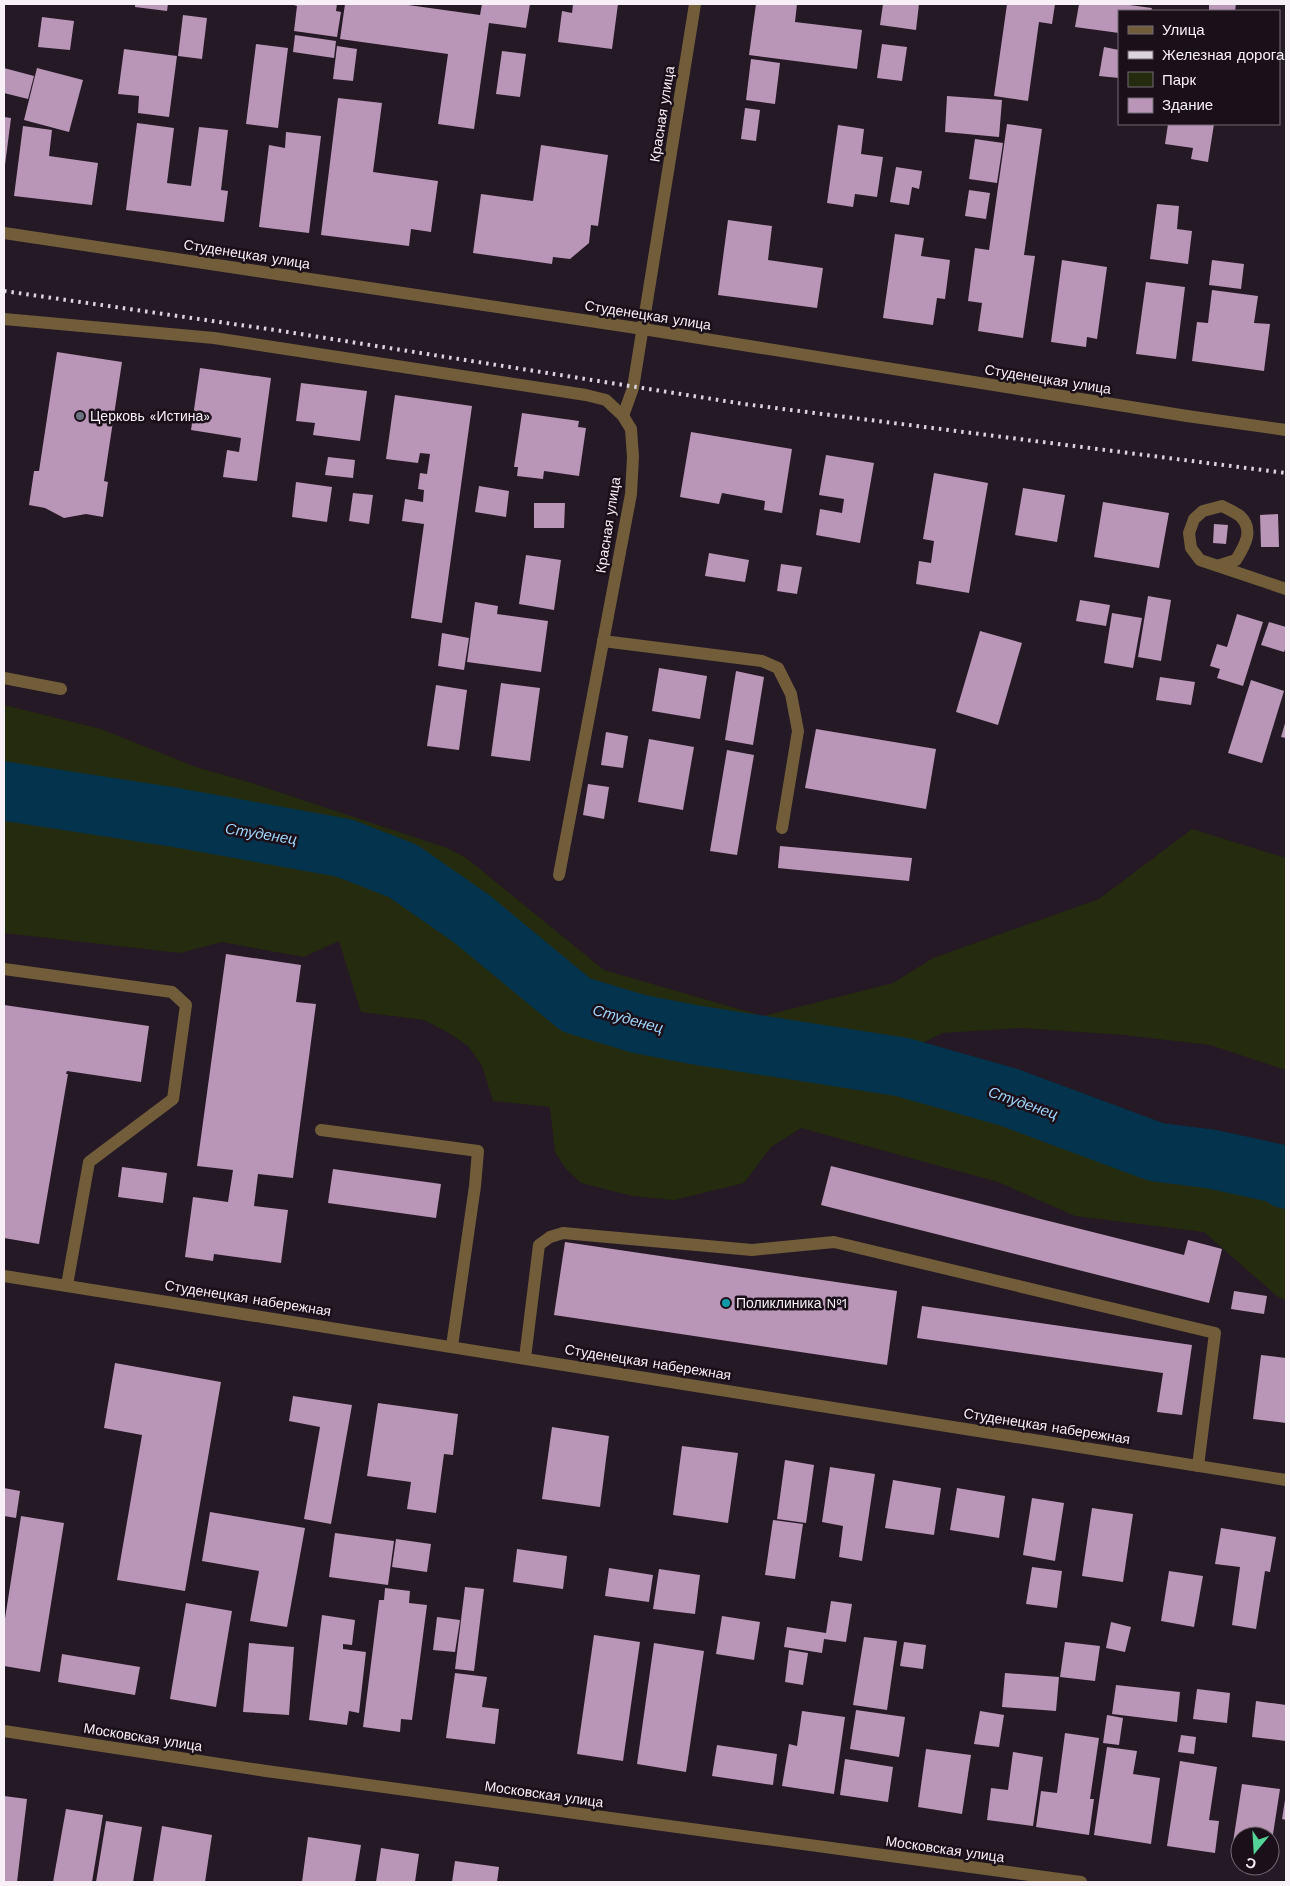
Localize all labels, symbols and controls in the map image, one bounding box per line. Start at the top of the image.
legend [1118,10,1280,125]
text: Улица [1162,21,1205,39]
text: Железная дорога [1162,46,1285,64]
street label: Красная улица [647,65,678,163]
text: Парк [1162,71,1196,89]
text: Здание [1162,96,1213,114]
street label: Студенецкая улица [183,236,312,272]
street label: Студенецкая улица [584,297,713,333]
street label: Студенецкая улица [984,361,1113,397]
place label: Церковь «Истина» [90,408,210,424]
marker: Церковь «Истина» [74,410,86,422]
street label: Красная улица [593,476,624,574]
water label: Студенец [224,819,299,849]
water label: Студенец [591,1001,666,1037]
water label: Студенец [986,1083,1061,1123]
street label: Студенецкая набережная [164,1277,332,1319]
place label: Поликлиника №1 [736,1295,847,1311]
marker: Поликлиника №1 [720,1297,732,1309]
street label: Студенецкая набережная [564,1341,732,1383]
street label: Студенецкая набережная [963,1405,1131,1447]
street label: Московская улица [82,1720,204,1754]
street label: Московская улица [483,1778,605,1810]
north arrow [1230,1826,1280,1876]
street label: Московская улица [884,1833,1006,1865]
text: С [1244,1854,1258,1873]

